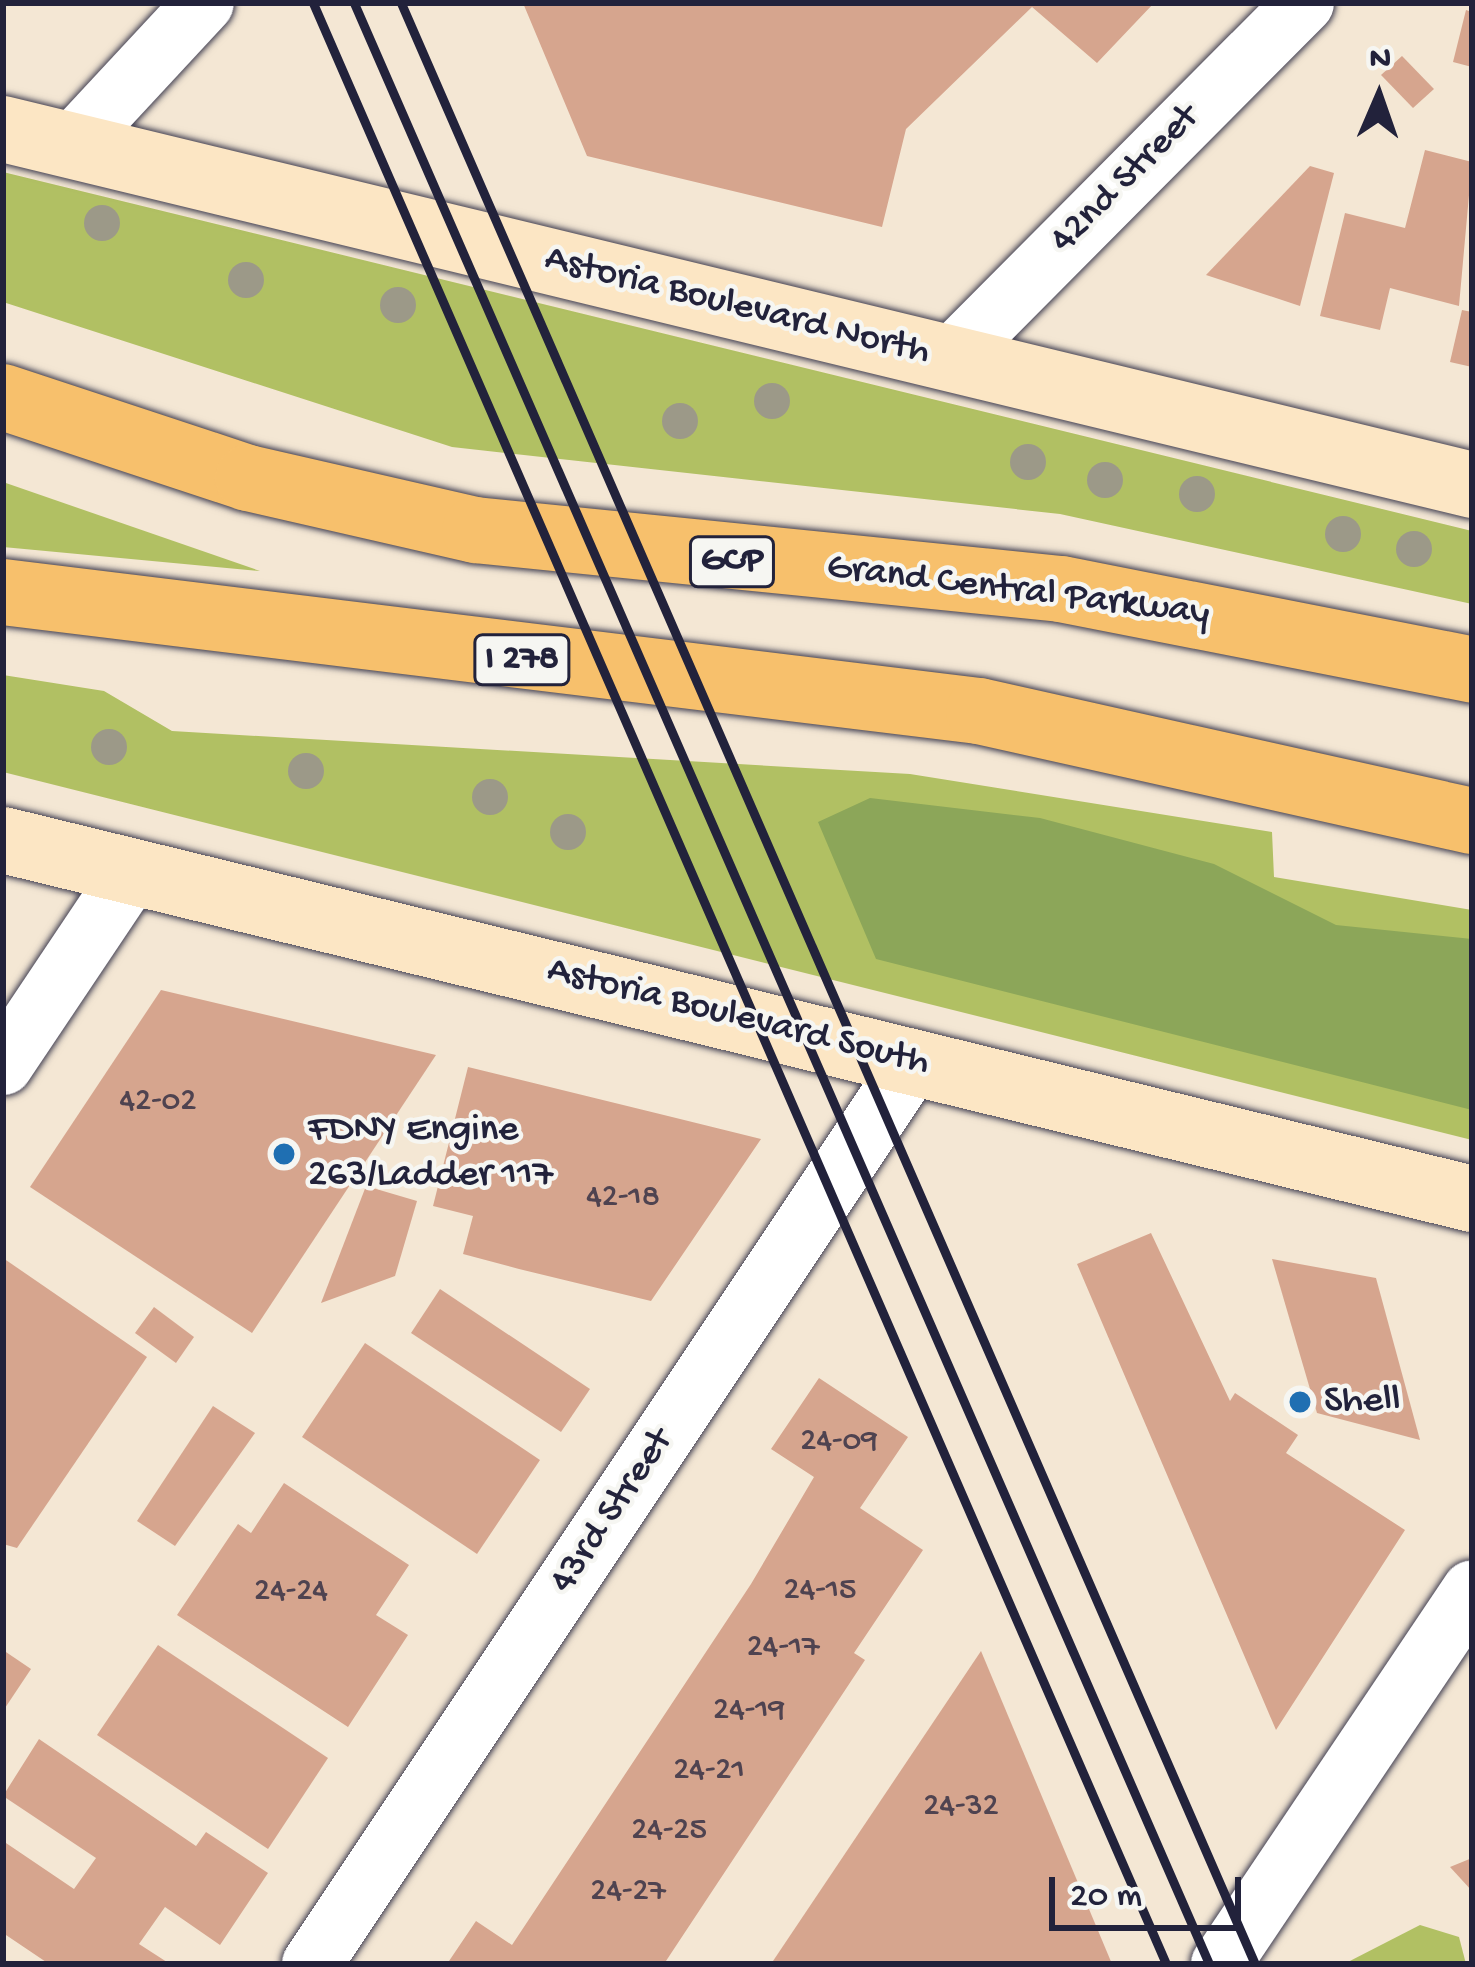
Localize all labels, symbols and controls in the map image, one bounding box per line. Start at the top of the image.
north arrow [1319,36,1439,156]
text: N [1369,41,1392,79]
street label: 42nd Street [1042,96,1210,264]
street label: Astoria Boulevard North [540,237,934,377]
road number: GCP [687,532,777,592]
street label: Grand Central Parkway [824,545,1212,639]
road number: I 278 [471,630,573,690]
street label: Astoria Boulevard South [542,948,934,1088]
house number: 42-02 [119,1083,197,1123]
place label: FDNY Engine 263/Ladder 117 [308,1109,553,1200]
marker: FDNY Engine 263/Ladder 117 [271,1141,297,1167]
house number: 42-18 [586,1179,660,1219]
place label: Shell [1324,1379,1400,1425]
marker: Shell [1287,1389,1313,1415]
street label: 43rd Street [541,1421,685,1603]
house number: 24-09 [800,1423,878,1463]
house number: 24-15 [784,1572,856,1612]
house number: 24-24 [254,1573,328,1613]
house number: 24-17 [747,1629,819,1669]
house number: 24-19 [713,1692,785,1732]
house number: 24-21 [673,1752,745,1792]
house number: 24-32 [923,1788,999,1828]
house number: 24-25 [631,1812,707,1852]
scale bar [1055,1853,1247,1927]
house number: 24-27 [590,1873,666,1913]
text: 20 m [1070,1876,1142,1919]

